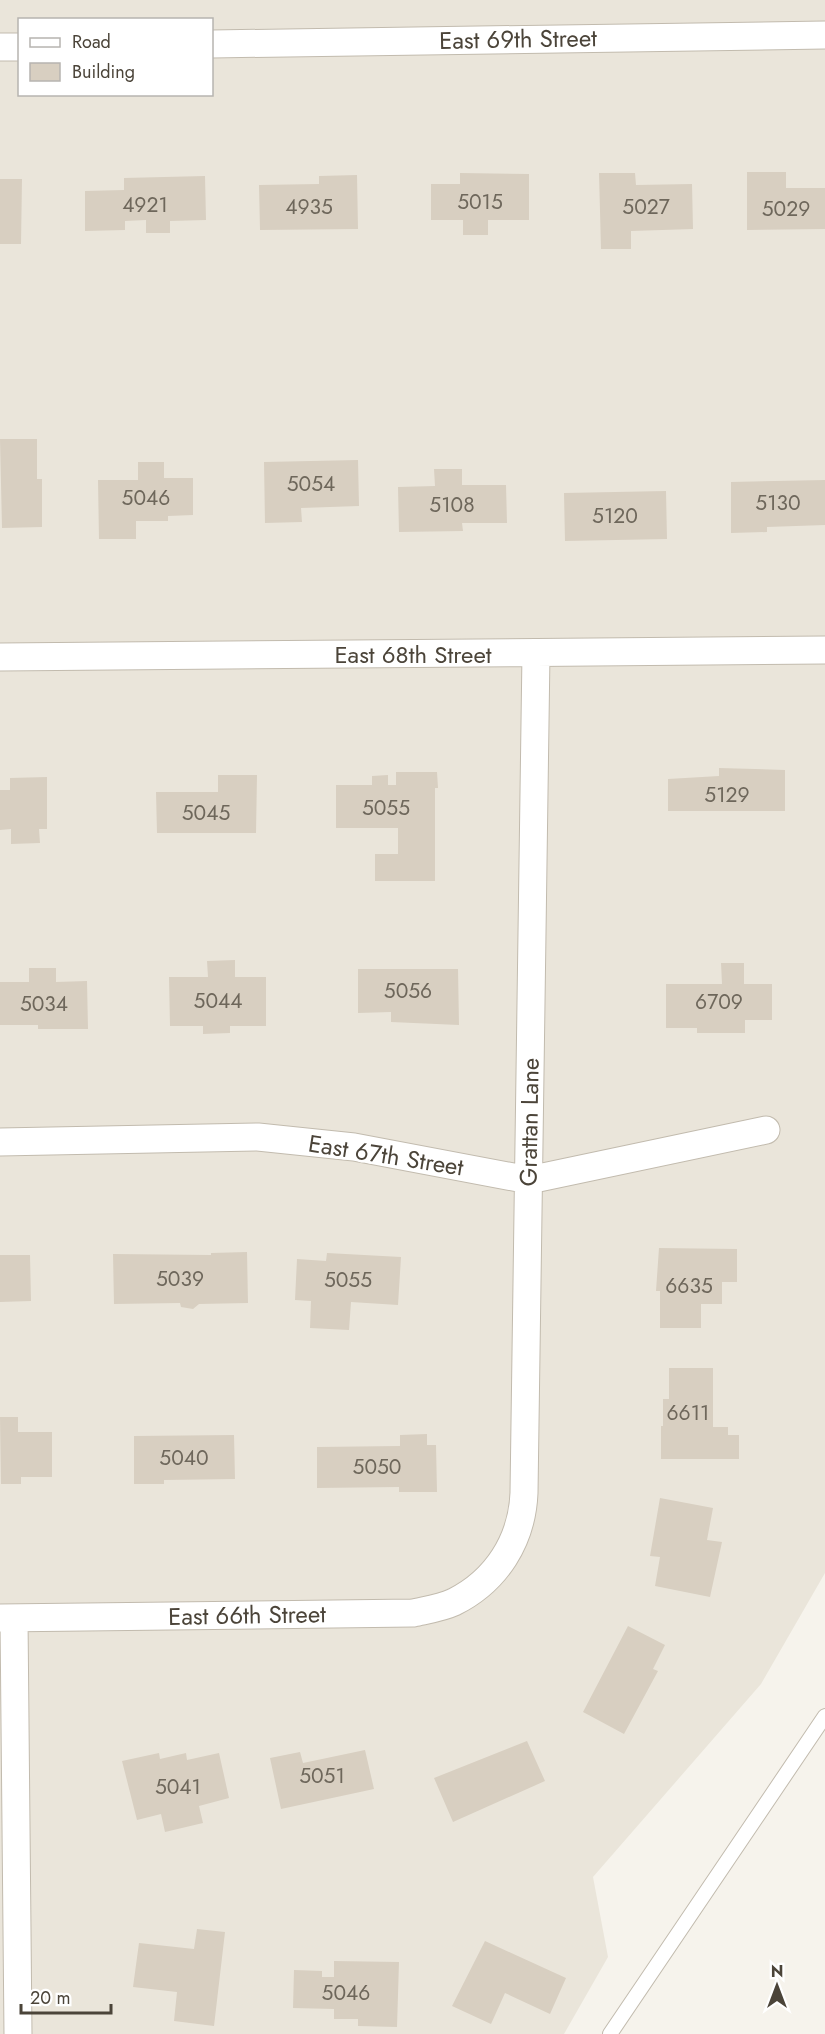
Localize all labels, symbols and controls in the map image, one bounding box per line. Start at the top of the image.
legend [18,18,213,96]
street label: East 69th Street [439,20,597,58]
text: Road [72,29,111,55]
text: Building [72,59,135,85]
house number: 5015 [457,187,503,217]
house number: 4921 [122,190,168,220]
house number: 4935 [285,192,333,222]
house number: 5027 [622,192,670,222]
house number: 5029 [762,194,810,224]
house number: 5054 [287,469,335,499]
house number: 5046 [122,483,170,513]
house number: 5130 [755,488,801,518]
house number: 5108 [429,490,475,520]
house number: 5120 [592,501,638,531]
street label: East 68th Street [334,637,492,672]
house number: 5129 [704,780,750,810]
house number: 5055 [362,793,410,823]
house number: 5045 [182,798,230,828]
house number: 5056 [384,976,432,1006]
house number: 5044 [194,986,242,1016]
house number: 6709 [695,987,743,1017]
house number: 5034 [20,989,68,1019]
street label: Grattan Lane [510,1057,548,1187]
street label: East 67th Street [306,1125,466,1185]
house number: 5039 [156,1264,204,1294]
house number: 5055 [324,1265,372,1295]
house number: 6635 [665,1271,713,1301]
house number: 6611 [666,1398,710,1428]
house number: 5040 [159,1443,209,1473]
house number: 5050 [353,1452,401,1482]
street label: East 66th Street [168,1596,326,1634]
house number: 5051 [299,1761,345,1791]
house number: 5041 [155,1772,201,1802]
north arrow [747,1956,807,2016]
text: N [771,1960,783,1983]
scale bar [21,1977,111,2015]
house number: 5046 [322,1978,370,2008]
text: 20 m [30,1985,70,2011]

